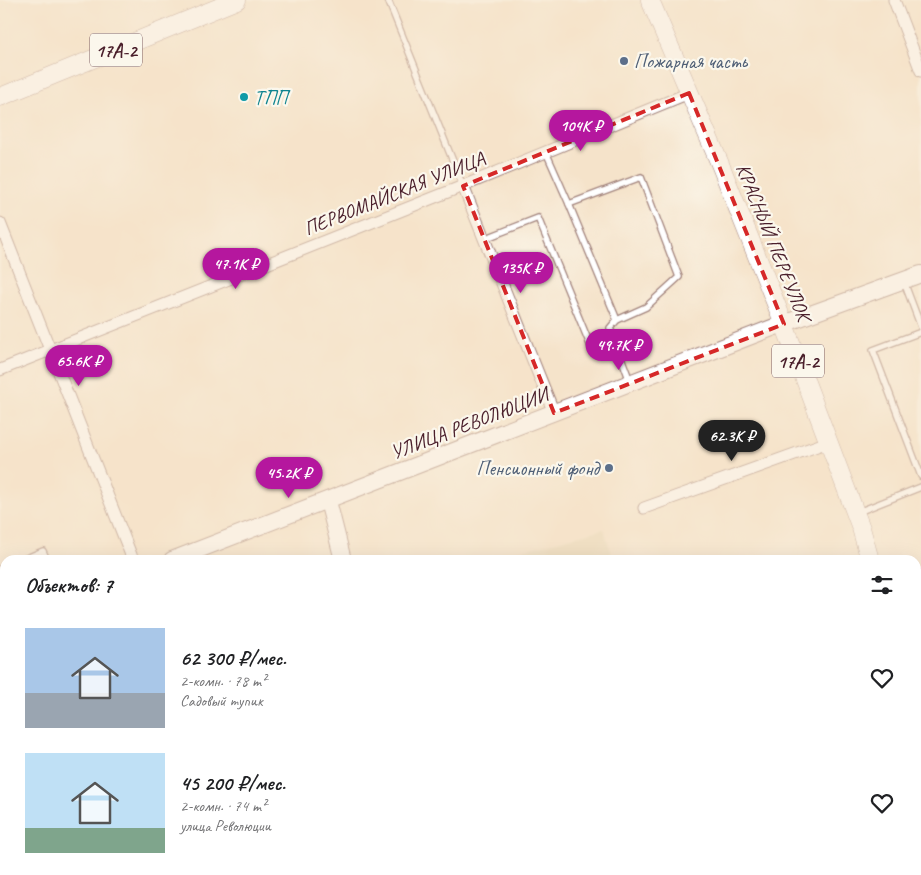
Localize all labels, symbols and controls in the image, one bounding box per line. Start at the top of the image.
road number: 17А-2 [90,34,142,66]
place label: Пожарная часть [634,49,749,74]
marker: Пожарная часть [618,55,630,67]
place label: ТПП [254,85,291,110]
marker: ТПП [238,91,250,103]
pin: 104K ₽ [540,110,622,152]
text: 104K ₽ [560,116,602,136]
street label: ПЕРВОМАЙСКАЯ УЛИЦА [300,145,489,241]
street label: КРАСНЫЙ ПЕРЕУЛОК [731,160,818,328]
pin: 47.1K ₽ [190,248,282,290]
pin: 135K ₽ [480,252,562,294]
text: 47.1K ₽ [214,254,258,274]
text: 135K ₽ [500,258,542,278]
pin: 49.7K ₽ [573,328,665,371]
text: 49.7K ₽ [597,335,641,355]
pin: 65.6K ₽ [33,344,125,387]
road number: 17А-2 [772,344,824,378]
text: 65.6K ₽ [56,351,102,371]
street label: УЛИЦА РЕВОЛЮЦИИ [387,381,555,465]
pin: 62.3K ₽ [686,420,778,462]
text: 62.3K ₽ [709,426,755,446]
pin: 45.2K ₽ [243,456,335,499]
place label: Пенсионный фонд [476,456,601,481]
marker: Пенсионный фонд [603,462,615,474]
text: 45.2K ₽ [267,463,311,483]
icon: filters [868,571,896,599]
text: Объектов: 7 [25,572,113,598]
text: 62 300 ₽/мес. [180,645,286,671]
icon: home [65,648,125,708]
icon: heart [868,664,896,692]
text: 2-комн. · 78 m² [180,671,266,691]
text: Садовый тупик [180,691,263,711]
text: 45 200 ₽/мес. [180,770,285,796]
icon: home [65,773,125,833]
icon: heart [868,789,896,817]
text: 2-комн. · 74 m² [180,796,266,816]
text: улица Революции [180,816,271,836]

